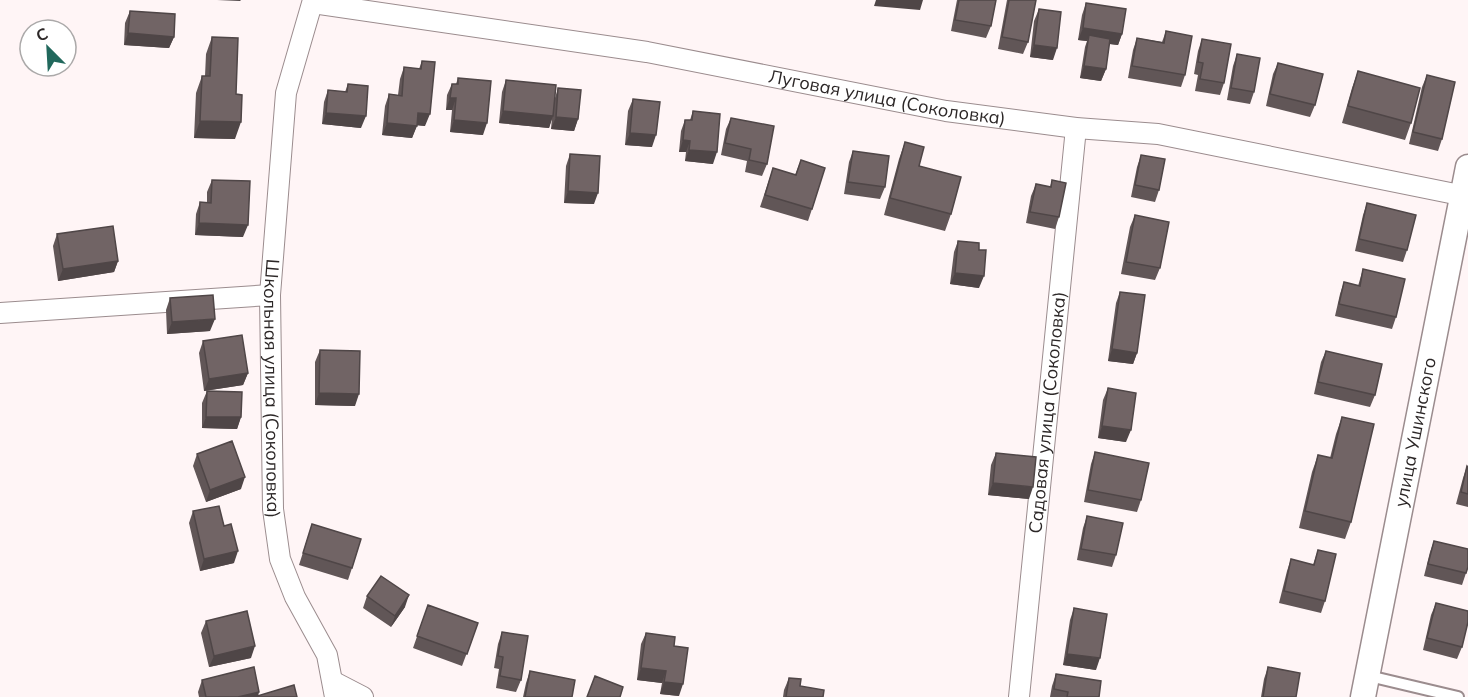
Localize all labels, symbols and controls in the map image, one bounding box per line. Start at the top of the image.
north arrow [18,18,78,78]
text: С [33,23,51,46]
street label: Луговая улица (Соколовка) [767,64,1007,130]
street label: Школьная улица (Соколовка) [259,258,286,519]
street label: Садовая улица (Соколовка) [1023,290,1071,534]
street label: улица Ушинского [1389,355,1441,509]

